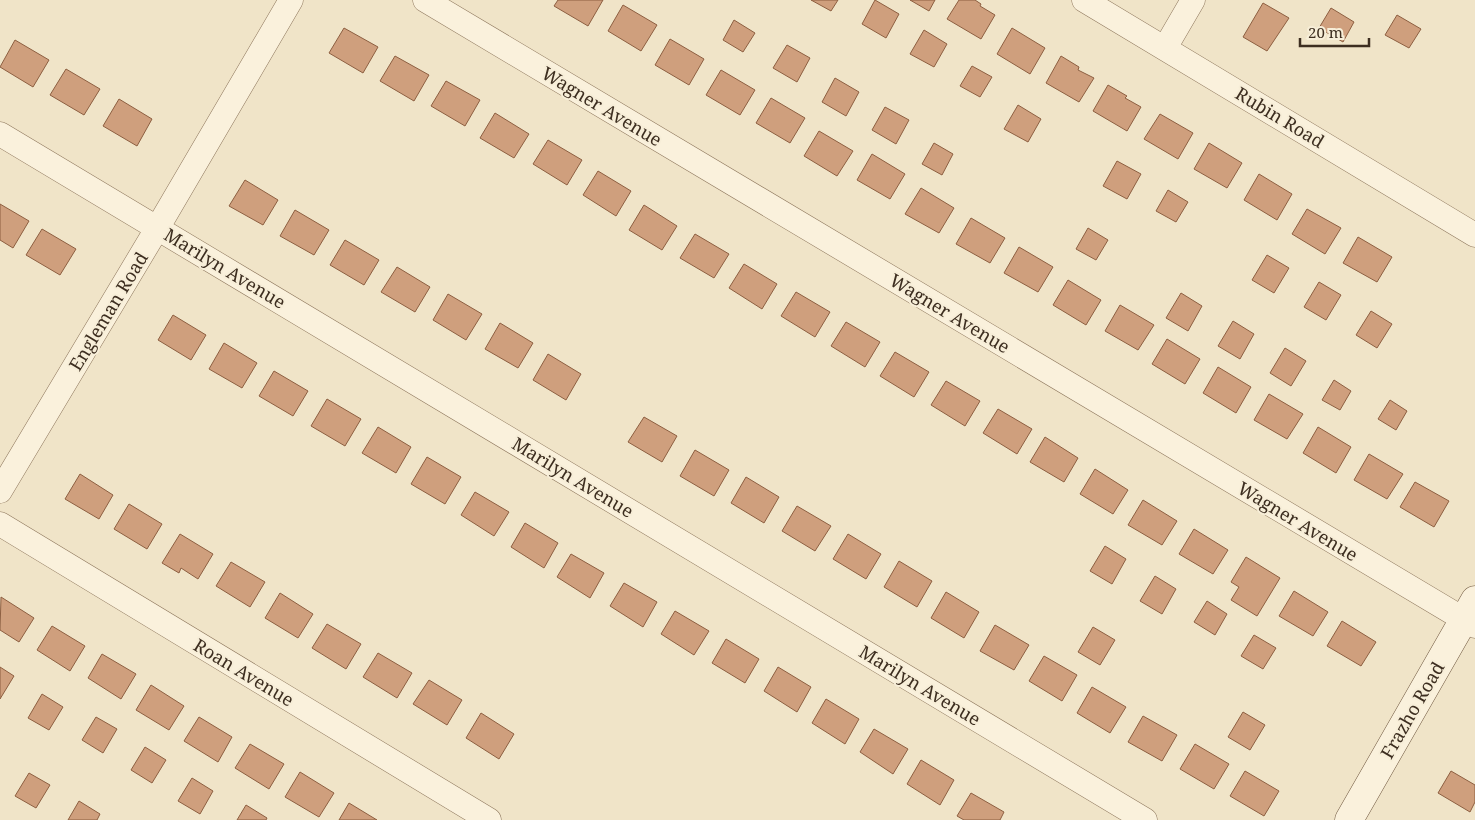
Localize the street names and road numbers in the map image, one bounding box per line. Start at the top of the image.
street label: Wagner Avenue [537,61,667,151]
street label: Rubin Road [1231,81,1329,153]
street label: Marilyn Avenue [160,222,290,314]
street label: Engleman Road [63,247,153,375]
street label: Wagner Avenue [885,268,1015,358]
street label: Marilyn Avenue [508,431,638,523]
street label: Wagner Avenue [1233,476,1363,566]
street label: Roan Avenue [189,633,299,711]
street label: Marilyn Avenue [855,639,985,731]
street label: Frazho Road [1375,657,1449,763]

